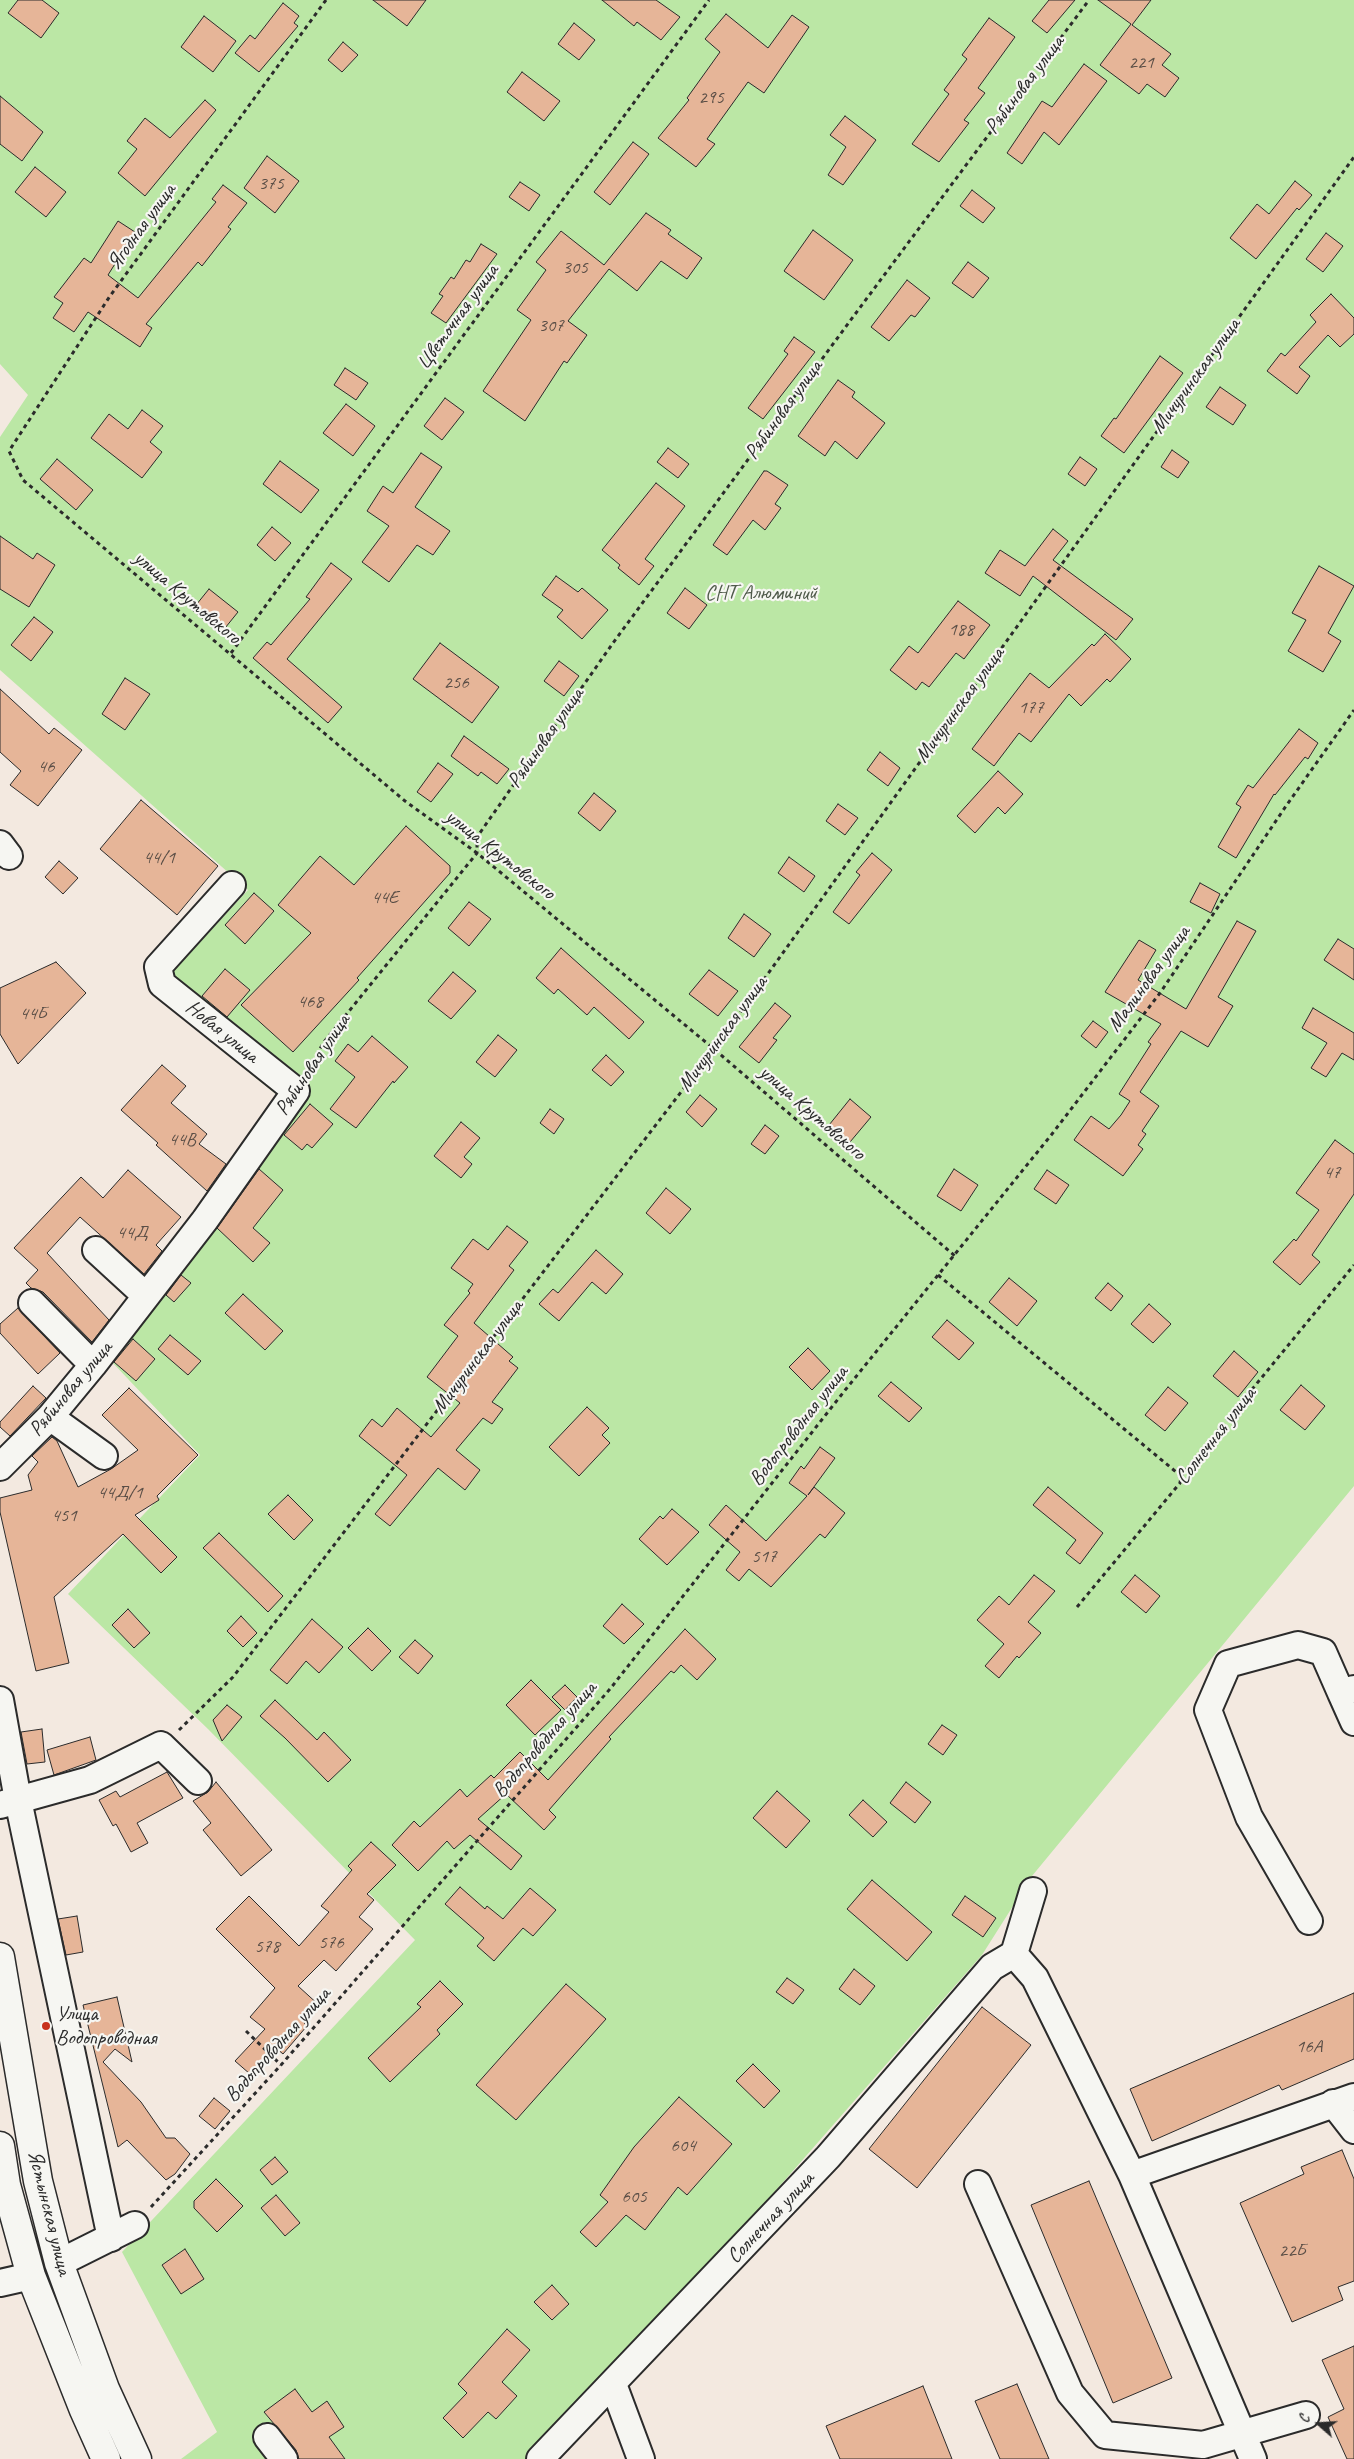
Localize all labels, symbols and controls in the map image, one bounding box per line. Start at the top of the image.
street label: Рябиновая улица [980,31,1070,139]
house number: 221 [1128,52,1154,74]
house number: 295 [698,87,724,109]
house number: 375 [258,173,284,195]
street label: Ягодная улица [102,179,182,275]
house number: 305 [562,257,588,279]
street label: Цветочная улица [411,259,505,375]
street label: Мичуринская улица [1146,313,1246,439]
house number: 307 [538,315,564,337]
street label: Рябиновая улица [740,355,828,465]
street label: улица Крутовского [128,546,246,650]
park label: СНТ Алюминий [705,580,817,606]
house number: 188 [948,619,974,641]
street label: Мичуринская улица [910,642,1010,768]
house number: 256 [443,672,469,694]
street label: Рябиновая улица [502,683,590,793]
house number: 177 [1018,697,1044,719]
house number: 46 [37,756,55,778]
street label: улица Крутовского [440,804,560,906]
house number: 44/1 [143,847,175,869]
house number: 44Е [371,887,399,909]
street label: Малиновая улица [1102,921,1196,1037]
street label: Мичуринская улица [673,971,773,1097]
house number: 468 [297,991,323,1013]
street label: Новая улица [180,995,264,1069]
house number: 44Б [20,1003,46,1025]
street label: Рябиновая улица [270,1010,356,1120]
street label: улица Крутовского [754,1060,870,1166]
house number: 44В [169,1129,195,1151]
house number: 47 [1323,1162,1341,1184]
house number: 44Д [117,1222,147,1244]
street label: Мичуринская улица [427,1295,529,1419]
street label: Рябиновая улица [24,1336,118,1442]
street label: Водопроводная улица [744,1361,854,1491]
street label: Солнечная улица [1170,1382,1262,1490]
house number: 44Д/1 [97,1482,143,1504]
house number: 451 [51,1505,77,1527]
house number: 517 [751,1546,777,1568]
street label: Водопроводная улица [488,1677,602,1803]
house number: 576 [318,1932,344,1954]
house number: 578 [254,1936,280,1958]
street label: Водопроводная улица [220,1982,336,2108]
place label: Улица Водопроводная [56,2001,157,2051]
marker: Улица Водопроводная [40,2020,52,2032]
house number: 16А [1296,2036,1322,2058]
house number: 604 [670,2135,696,2157]
street label: Ястынская улица [21,2148,77,2278]
street label: Солнечная улица [722,2167,820,2269]
house number: 605 [621,2186,647,2208]
house number: 22Б [1279,2240,1305,2262]
north arrow [1294,2399,1344,2449]
text: С [1295,2413,1314,2425]

